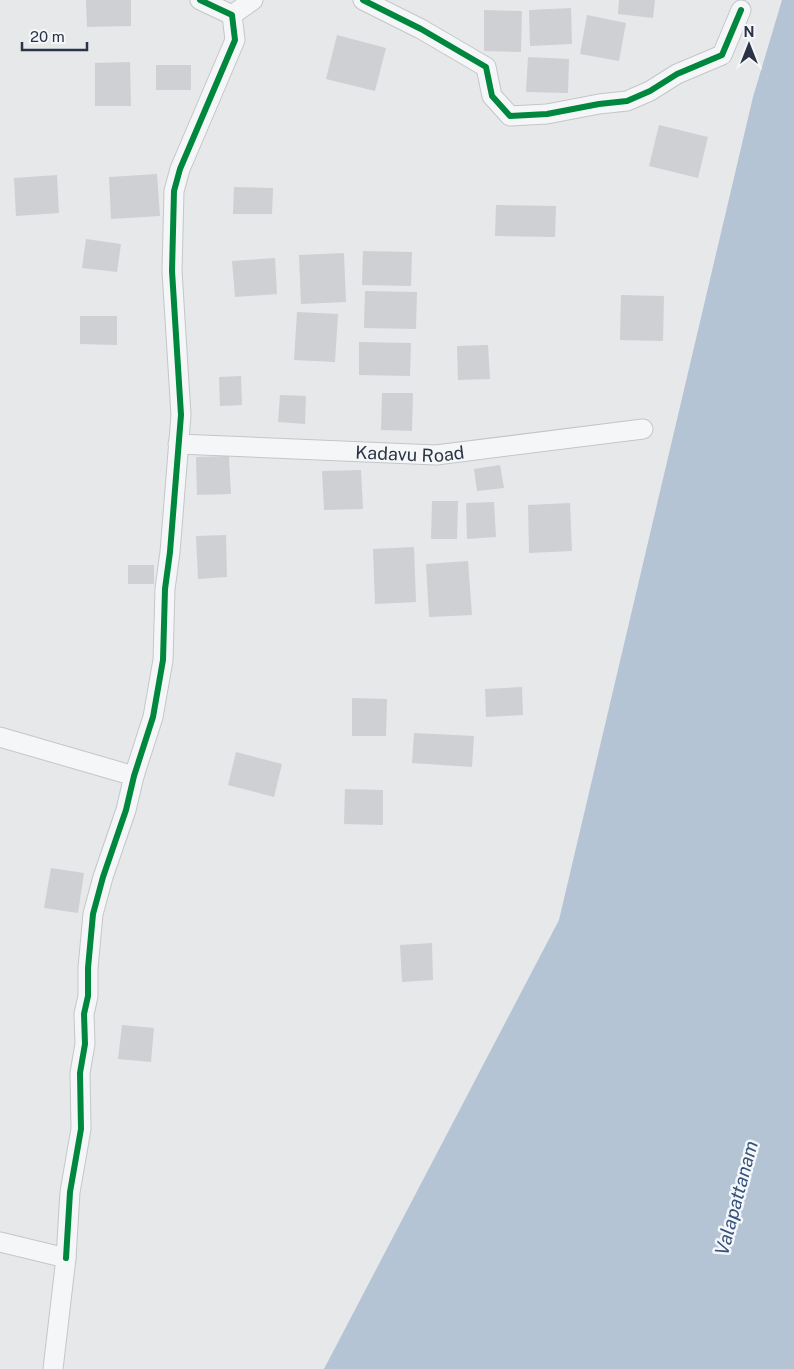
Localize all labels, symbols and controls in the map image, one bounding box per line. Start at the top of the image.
scale bar [22,20,88,52]
north arrow [724,20,774,70]
text: N [744,24,754,40]
text: 20 m [30,28,65,45]
street label: Kadavu Road [355,441,465,466]
water label: Valapattanam [710,1138,762,1258]

